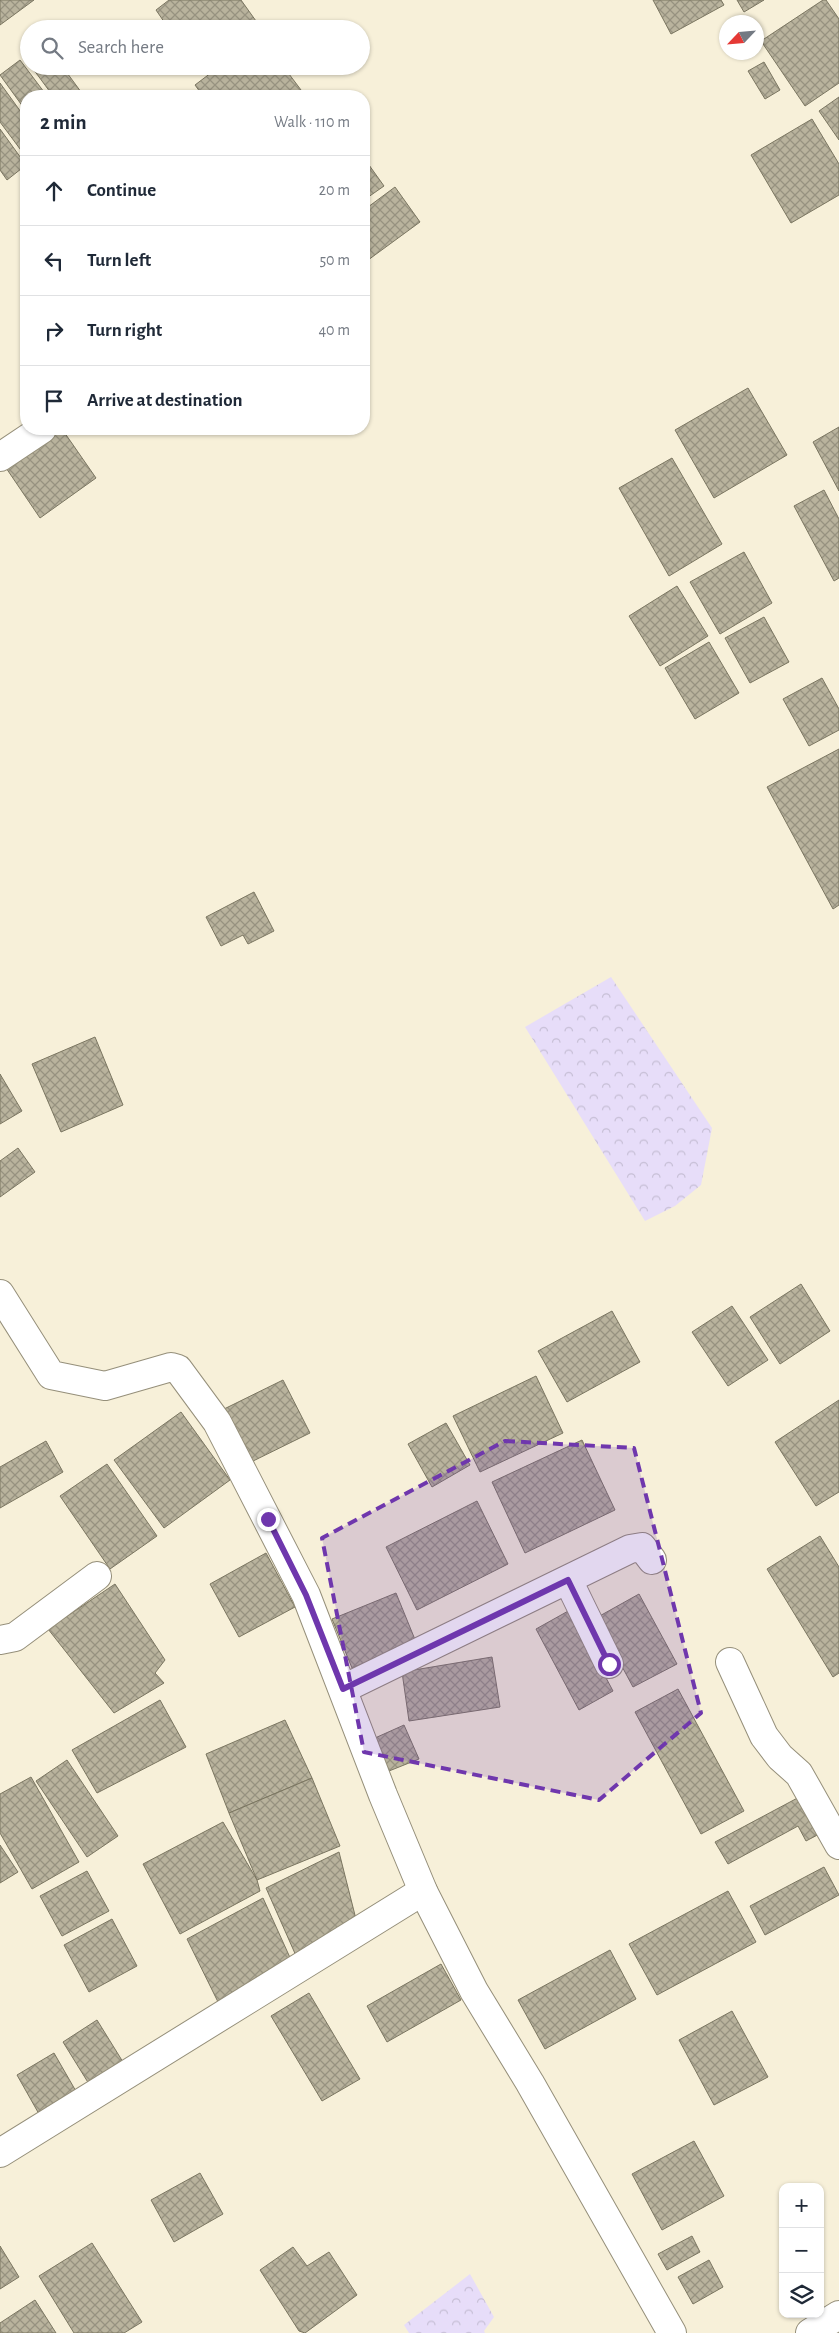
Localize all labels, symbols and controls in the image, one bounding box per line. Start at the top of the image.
north arrow [719,15,764,60]
search box [20,20,370,75]
icon: search [38,34,66,62]
text: Search here [78,38,164,57]
text: 2 min [40,112,87,133]
text: Walk · 110 m [274,114,350,130]
icon: ahead [40,177,68,205]
text: Continue [87,181,156,200]
text: 20 m [319,182,350,198]
icon: left [40,247,68,275]
text: Turn left [87,251,151,270]
text: 50 m [319,252,350,268]
icon: right [40,317,68,345]
text: Turn right [87,321,162,340]
text: 40 m [318,322,350,338]
icon: arrive [40,387,68,415]
text: Arrive at destination [87,391,243,410]
route end [257,1508,280,1531]
route start [598,1653,621,1676]
map controls [779,2183,824,2318]
button: + [779,2183,824,2228]
button: − [779,2228,824,2273]
button: layers [779,2273,824,2318]

